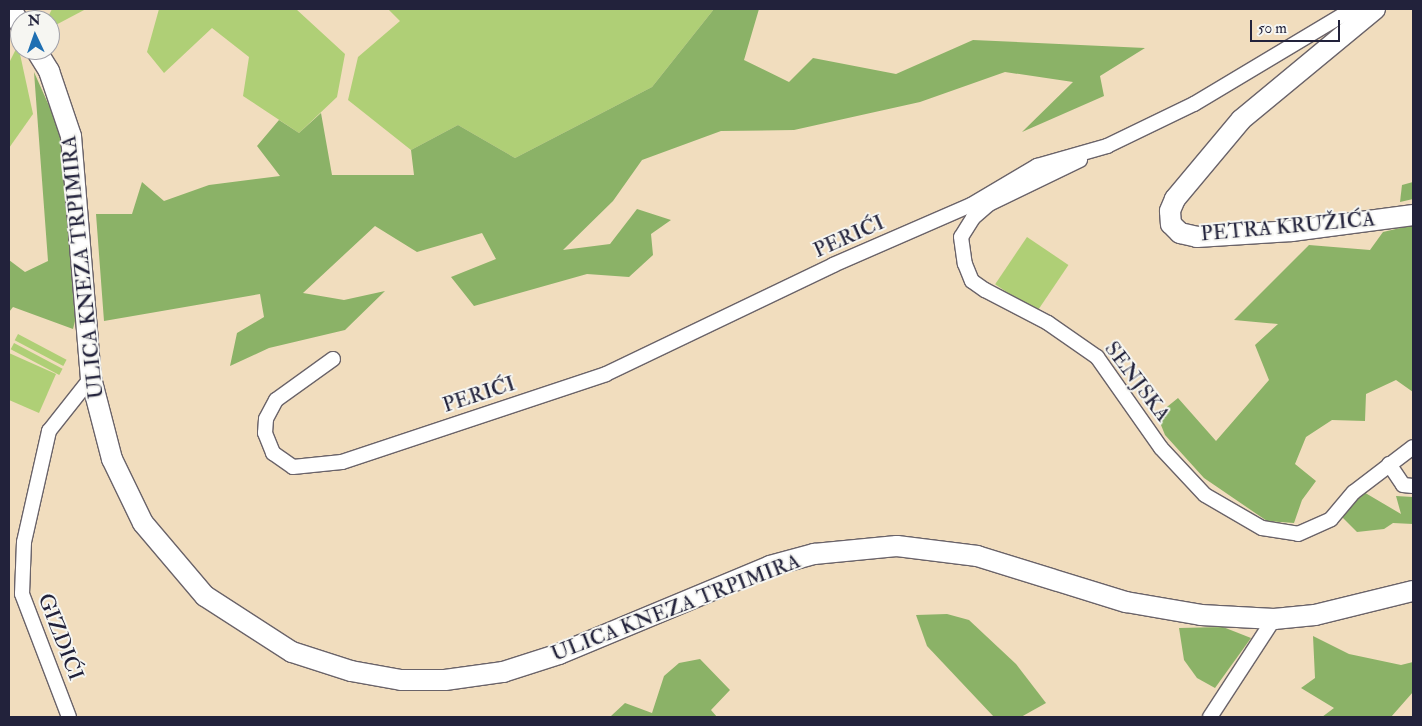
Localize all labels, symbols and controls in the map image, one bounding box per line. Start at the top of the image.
north arrow [10,10,60,60]
scale bar [1252,10,1342,42]
text: N [28,12,41,29]
text: 50 m [1258,19,1287,38]
street label: ULICA KNEZA TRPIMIRA [57,134,109,400]
street label: PETRA KRUŽIĆA [1200,207,1376,247]
street label: PERIĆI [810,210,888,264]
street label: SENJSKA [1099,337,1175,427]
street label: PERIĆI [440,371,518,419]
street label: ULICA KNEZA TRPIMIRA [548,549,804,667]
street label: GIZDIĆI [32,590,88,684]

